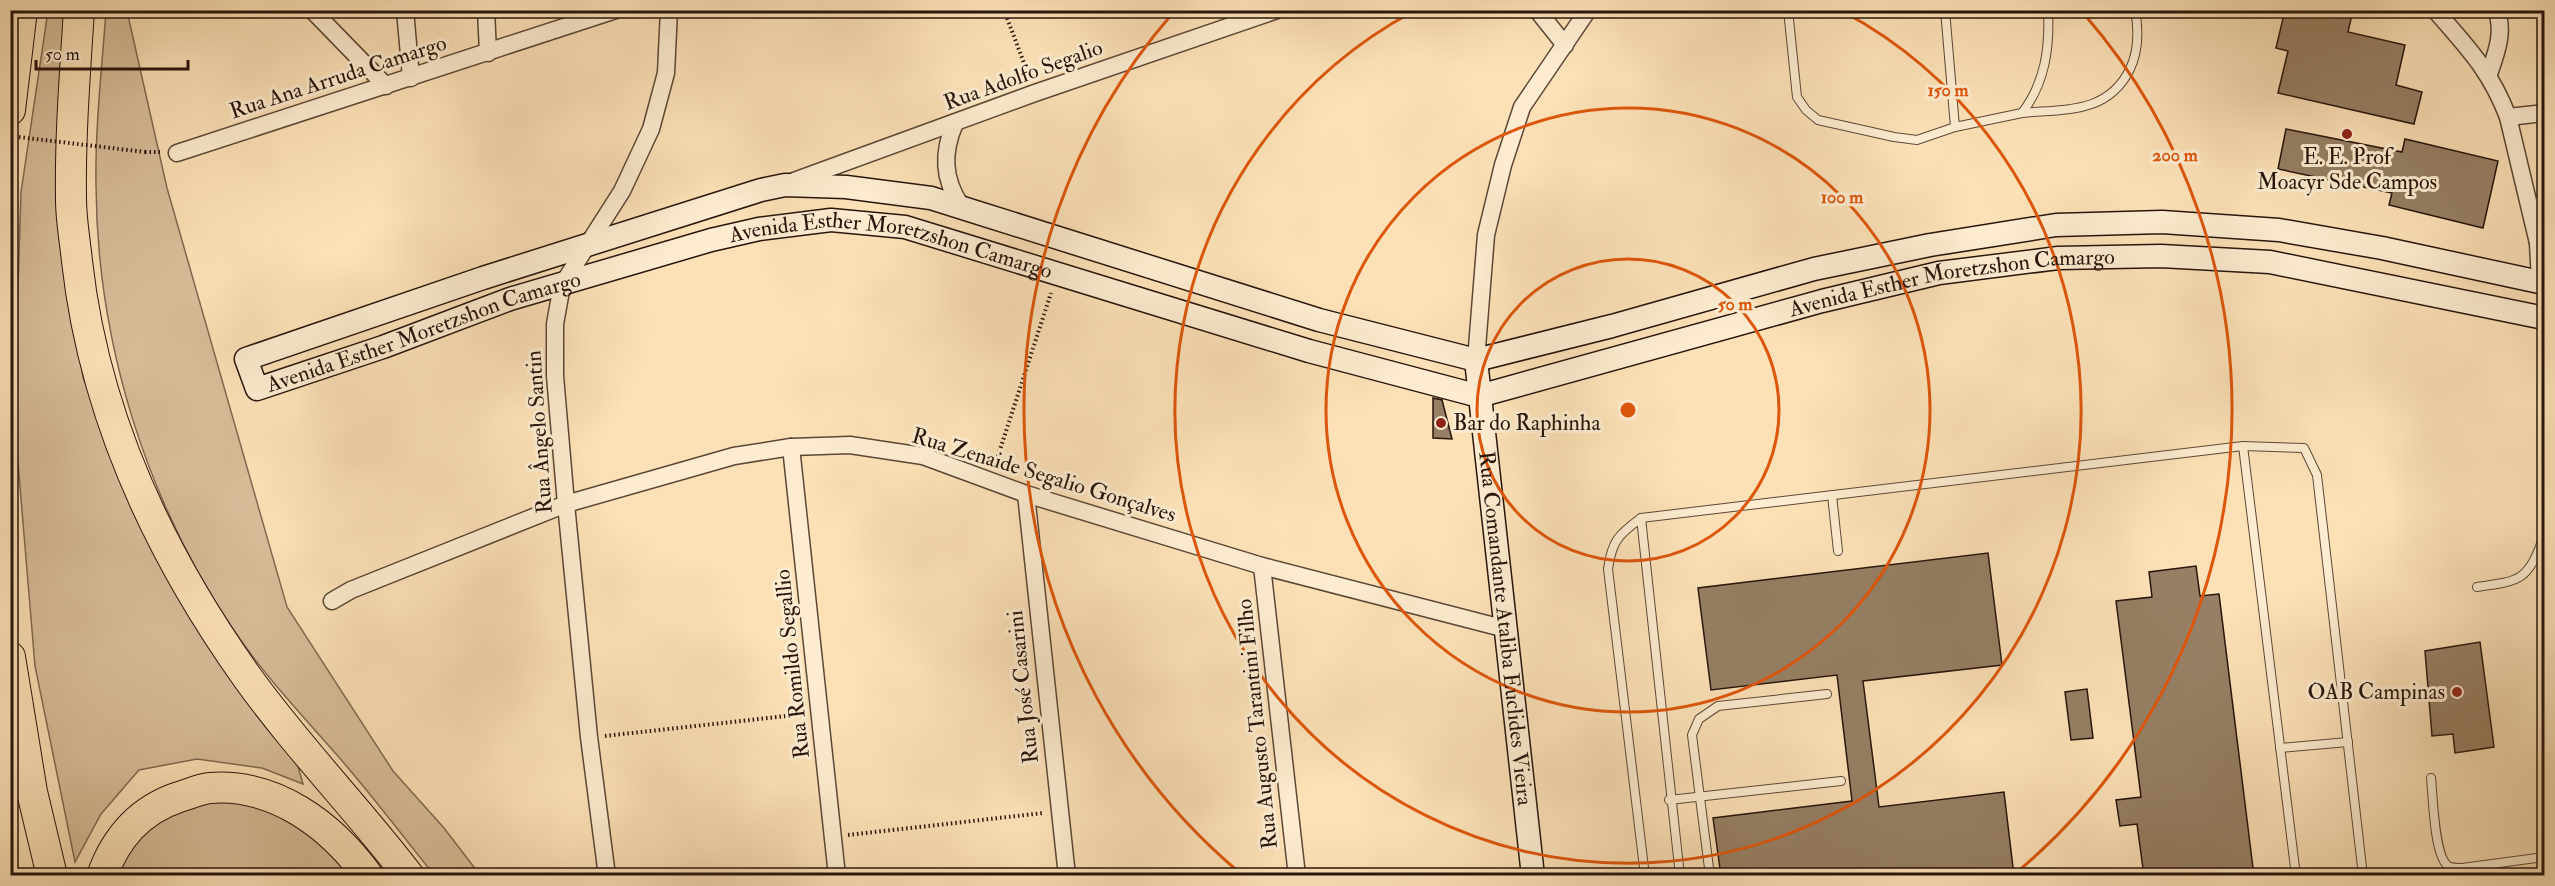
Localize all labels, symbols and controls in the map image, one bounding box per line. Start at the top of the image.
street label: Rua Ana Arruda Camargo [226,29,450,125]
scale bar [36,33,188,71]
street label: Rua Adolfo Segalio [940,33,1106,117]
text: 50 m [45,43,80,66]
text: 150 m [1927,79,1970,102]
marker: E. E. Prof Moacyr Sde Campos [2340,127,2354,141]
place label: E. E. Prof Moacyr Sde Campos [2257,143,2437,197]
text: 200 m [2152,144,2199,167]
text: 100 m [1821,186,1864,209]
street label: Avenida Esther Moretzshon Camargo [725,206,1056,285]
street label: Avenida Esther Moretzshon Camargo [1785,243,2115,324]
street label: Avenida Esther Moretzshon Camargo [262,265,584,399]
text: 50 m [1718,293,1753,316]
street label: Rua Ângelo Santin [519,349,559,515]
centre of rings [1618,400,1638,420]
place label: Bar do Raphinha [1453,409,1601,438]
marker: Bar do Raphinha [1434,416,1448,430]
street label: Rua Zenaide Segalio Gonçalves [908,421,1180,529]
street label: Rua Comandante Ataliba Euclides Vieira [1472,450,1539,808]
street label: Rua Romildo Segallio [768,568,816,760]
street label: Rua Augusto Tarantini Filho [1230,597,1284,851]
street label: Rua José Casarini [1001,609,1045,765]
place label: OAB Campinas [2307,678,2445,707]
marker: OAB Campinas [2450,685,2464,699]

